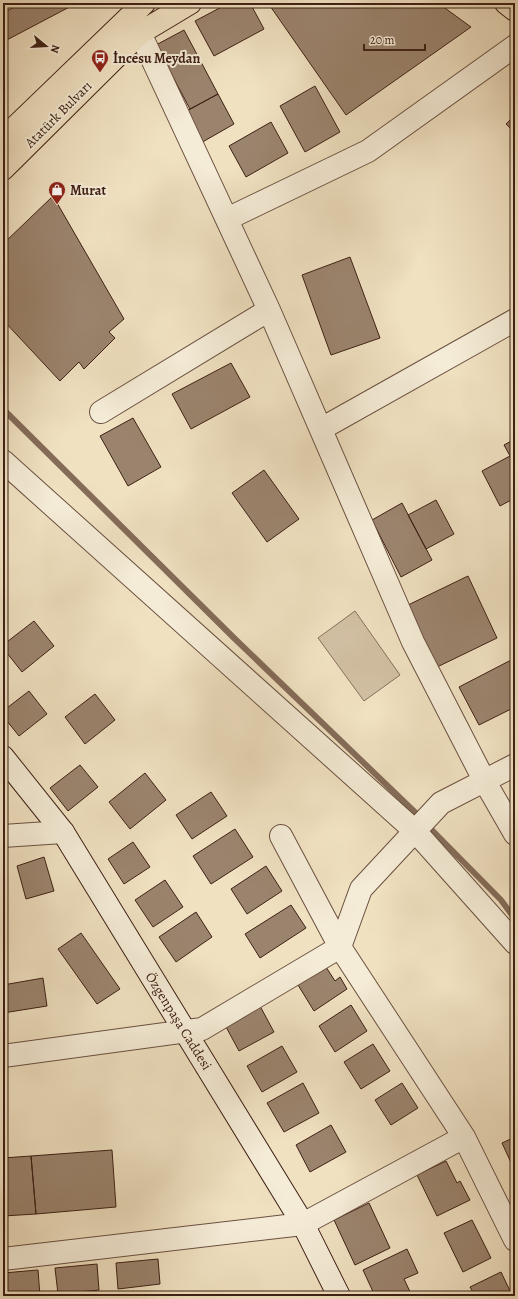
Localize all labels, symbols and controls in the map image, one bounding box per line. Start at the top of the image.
north arrow [26,26,66,66]
scale bar [364,26,425,52]
text: 20 m [370,32,394,48]
text: N [47,43,63,55]
bus stop icon: İncesu Meydan [90,48,110,73]
place label: İncesu Meydan [113,49,201,68]
street label: Atatürk Bulvarı [20,77,96,153]
shop icon: Murat [47,180,67,205]
place label: Murat [70,181,107,200]
street label: Özgenpaşa Caddesi [141,969,216,1074]

